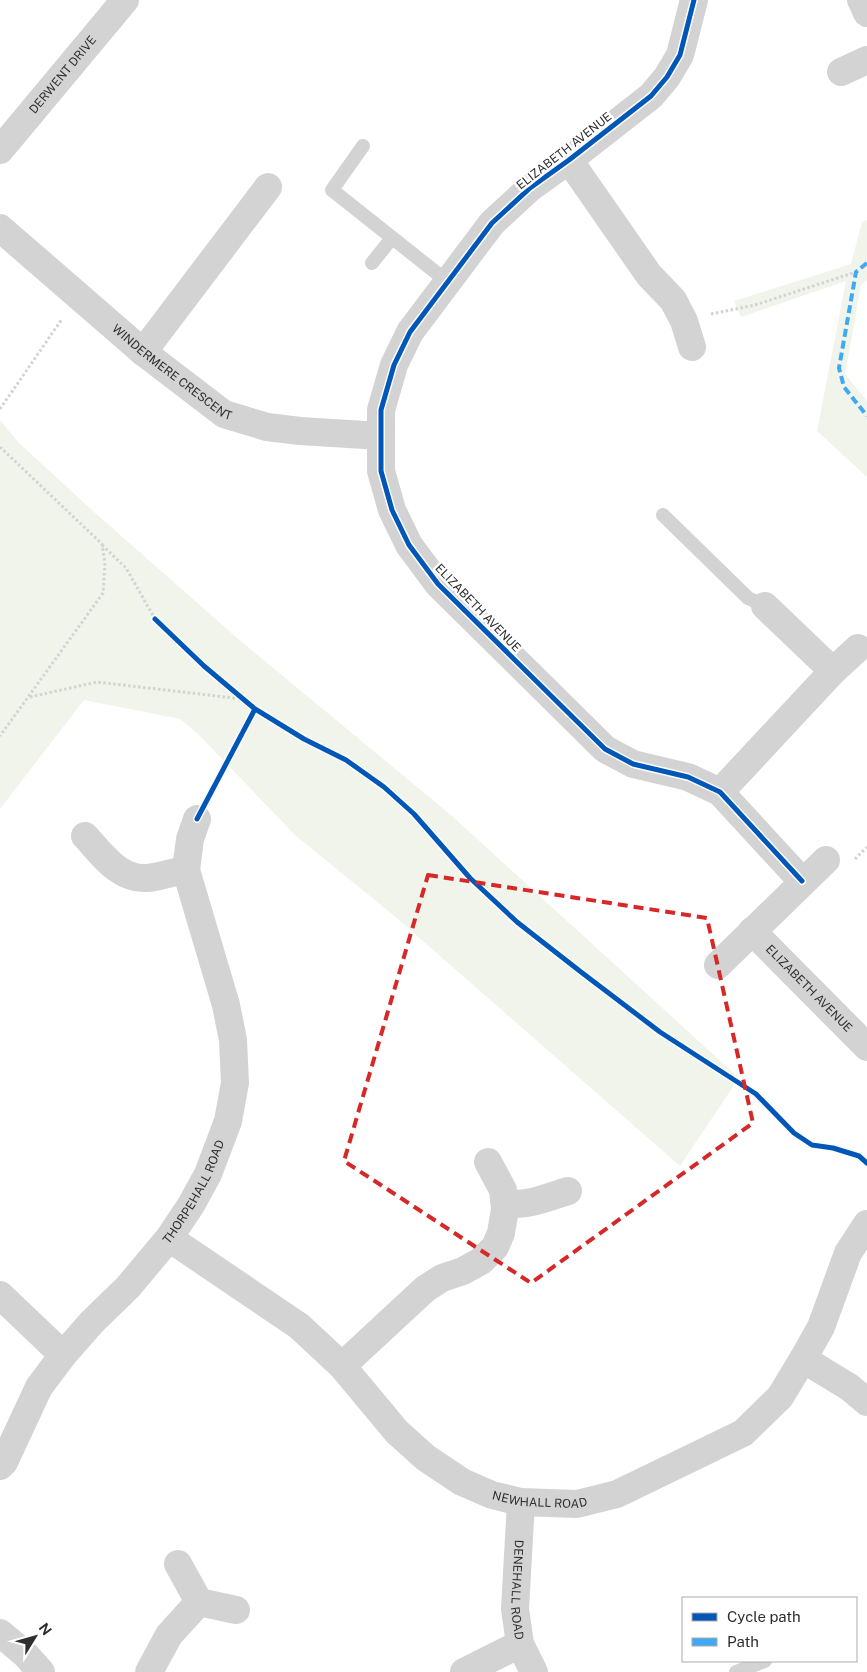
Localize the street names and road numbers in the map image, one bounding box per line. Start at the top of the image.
street label: DERWENT DRIVE [26,33,99,117]
street label: ELIZABETH AVENUE [514,110,614,192]
street label: WINDERMERE CRESCENT [109,322,234,423]
street label: ELIZABETH AVENUE [432,561,524,655]
street label: ELIZABETH AVENUE [763,942,855,1035]
street label: THORPEHALL ROAD [160,1138,227,1247]
street label: NEWHALL ROAD [491,1488,589,1511]
street label: DENEHALL ROAD [508,1539,526,1641]

